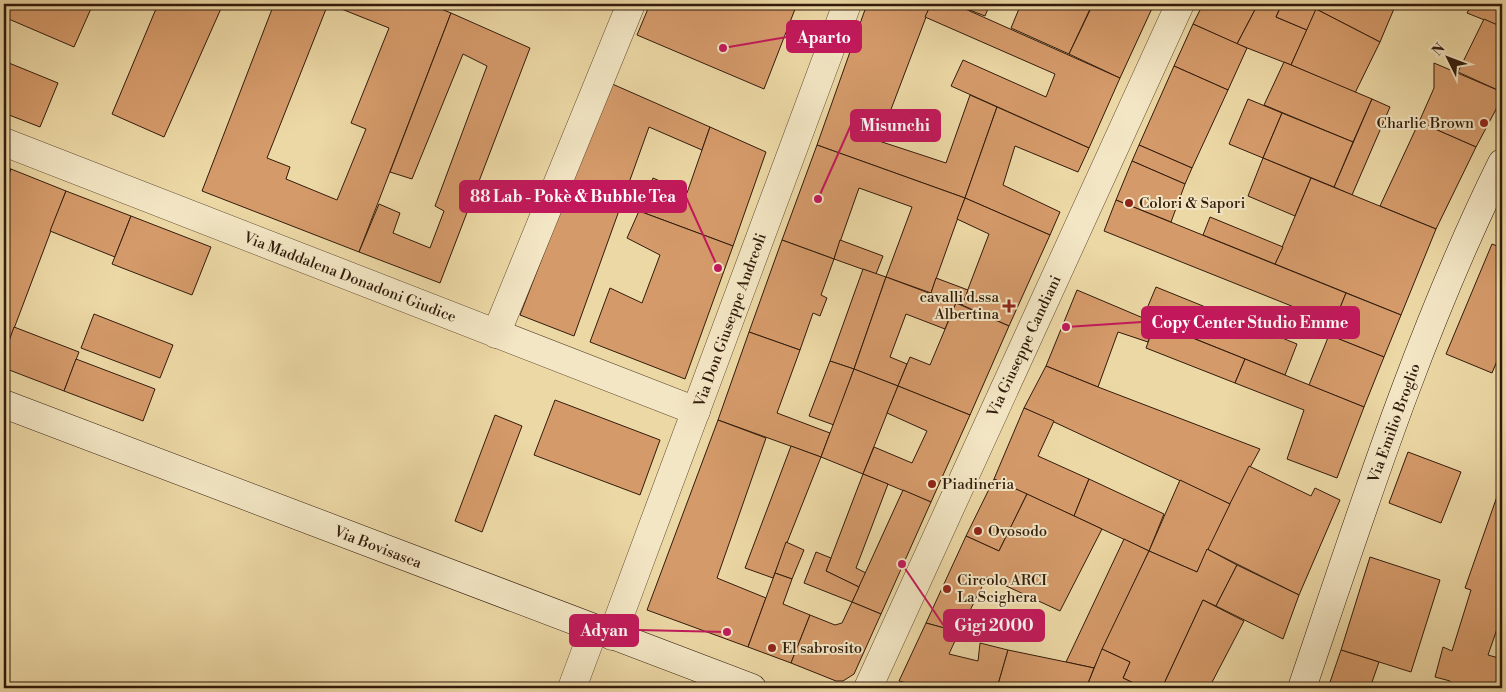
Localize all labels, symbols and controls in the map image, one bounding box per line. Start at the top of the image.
callout: Aparto [787,21,861,52]
text: Aparto [796,28,851,48]
north arrow [1424,32,1474,82]
text: N [1429,40,1449,60]
callout: Misunchi [851,110,940,141]
place label: Charlie Brown [1377,114,1474,133]
text: Misunchi [860,116,930,136]
marker: Charlie Brown [1478,117,1490,129]
callout: 88 Lab - Pokè & Bubble Tea [460,181,686,212]
text: 88 Lab - Pokè & Bubble Tea [470,187,676,207]
place label: Colori & Sapori [1139,194,1246,213]
marker: Colori & Sapori [1123,197,1135,209]
street label: Via Maddalena Donadoni Giudice [240,228,459,327]
street label: Via Don Giuseppe Andreoli [690,231,771,411]
street label: Via Giuseppe Candiani [983,272,1066,421]
place label: cavalli d.ssa Albertina [919,288,999,324]
marker: cavalli d.ssa Albertina [1003,300,1015,312]
callout: Copy Center Studio Emme [1142,307,1359,338]
text: Copy Center Studio Emme [1152,313,1349,333]
street label: Via Emilio Broglio [1364,361,1425,486]
place label: Piadineria [942,475,1015,494]
marker: Piadineria [926,478,938,490]
street label: Via Bovisasca [330,522,425,573]
place label: Ovosodo [988,522,1047,541]
marker: Ovosodo [972,525,984,537]
place label: Circolo ARCI La Scighera [957,571,1047,607]
marker: Circolo ARCI La Scighera [941,583,953,595]
callout: Gigi 2000 [944,610,1044,641]
callout: Adyan [570,615,638,646]
text: Gigi 2000 [954,616,1034,636]
text: Adyan [579,621,628,641]
place label: El sabrosito [782,639,862,658]
marker: El sabrosito [766,642,778,654]

